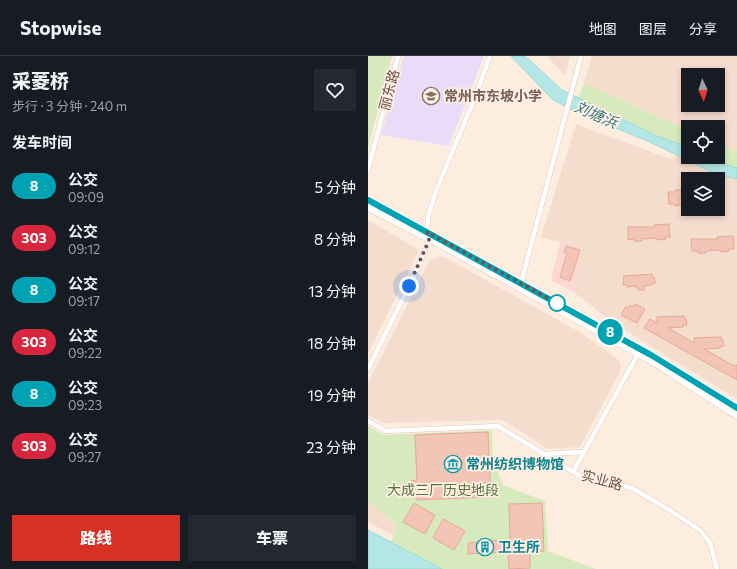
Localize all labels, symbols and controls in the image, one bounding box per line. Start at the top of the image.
text: Stopwise [20,16,101,39]
text: 地图 [589,20,617,37]
text: 图层 [639,20,667,37]
text: 分享 [689,20,717,37]
street label: 丽东路 [375,67,402,112]
north arrow [681,68,725,112]
map controls [681,68,725,216]
text: 采菱桥 [12,69,69,92]
button: heart [314,69,356,111]
school or university icon: 常州市东坡小学 [421,86,441,106]
place label: 常州市东坡小学 [444,87,542,104]
water label: 刘塘浜 [572,97,622,132]
text: 步行 · 3 分钟 · 240 m [12,98,127,114]
button: locate [681,120,725,164]
text: 发车时间 [12,133,72,151]
text: 公交 [68,170,98,188]
button: layers [681,172,725,216]
text: 8 [30,177,38,194]
text: 5 分钟 [315,178,356,196]
text: 09:09 [68,189,104,205]
text: 公交 [68,222,98,240]
text: 303 [21,229,47,246]
text: 8 分钟 [314,230,356,248]
text: 09:12 [68,241,100,257]
text: 公交 [68,274,98,292]
your location [399,276,419,296]
text: 8 [30,281,38,298]
text: 13 分钟 [308,282,356,300]
text: 09:17 [68,293,100,309]
unlabelled marker [548,294,566,312]
line badge: 8 [597,319,623,345]
text: 8 [606,323,614,340]
text: 公交 [68,326,98,344]
text: 303 [21,333,47,350]
text: 18 分钟 [308,334,356,352]
text: 09:22 [68,345,102,361]
text: 公交 [68,378,98,396]
text: 8 [30,385,38,402]
text: 19 分钟 [308,386,356,404]
text: 09:23 [68,397,102,413]
text: 公交 [68,430,98,448]
text: 303 [21,437,47,454]
text: 23 分钟 [306,438,356,456]
text: 09:27 [68,449,101,465]
museum icon: 常州纺织博物馆 [443,454,463,474]
place label: 常州纺织博物馆 [466,455,564,472]
street label: 实业路 [580,466,625,493]
park label: 大成三厂历史地段 [387,481,499,498]
button: 路线 [12,515,180,561]
button: 车票 [188,515,356,561]
building icon: 卫生所 [475,537,495,557]
place label: 卫生所 [498,538,540,555]

